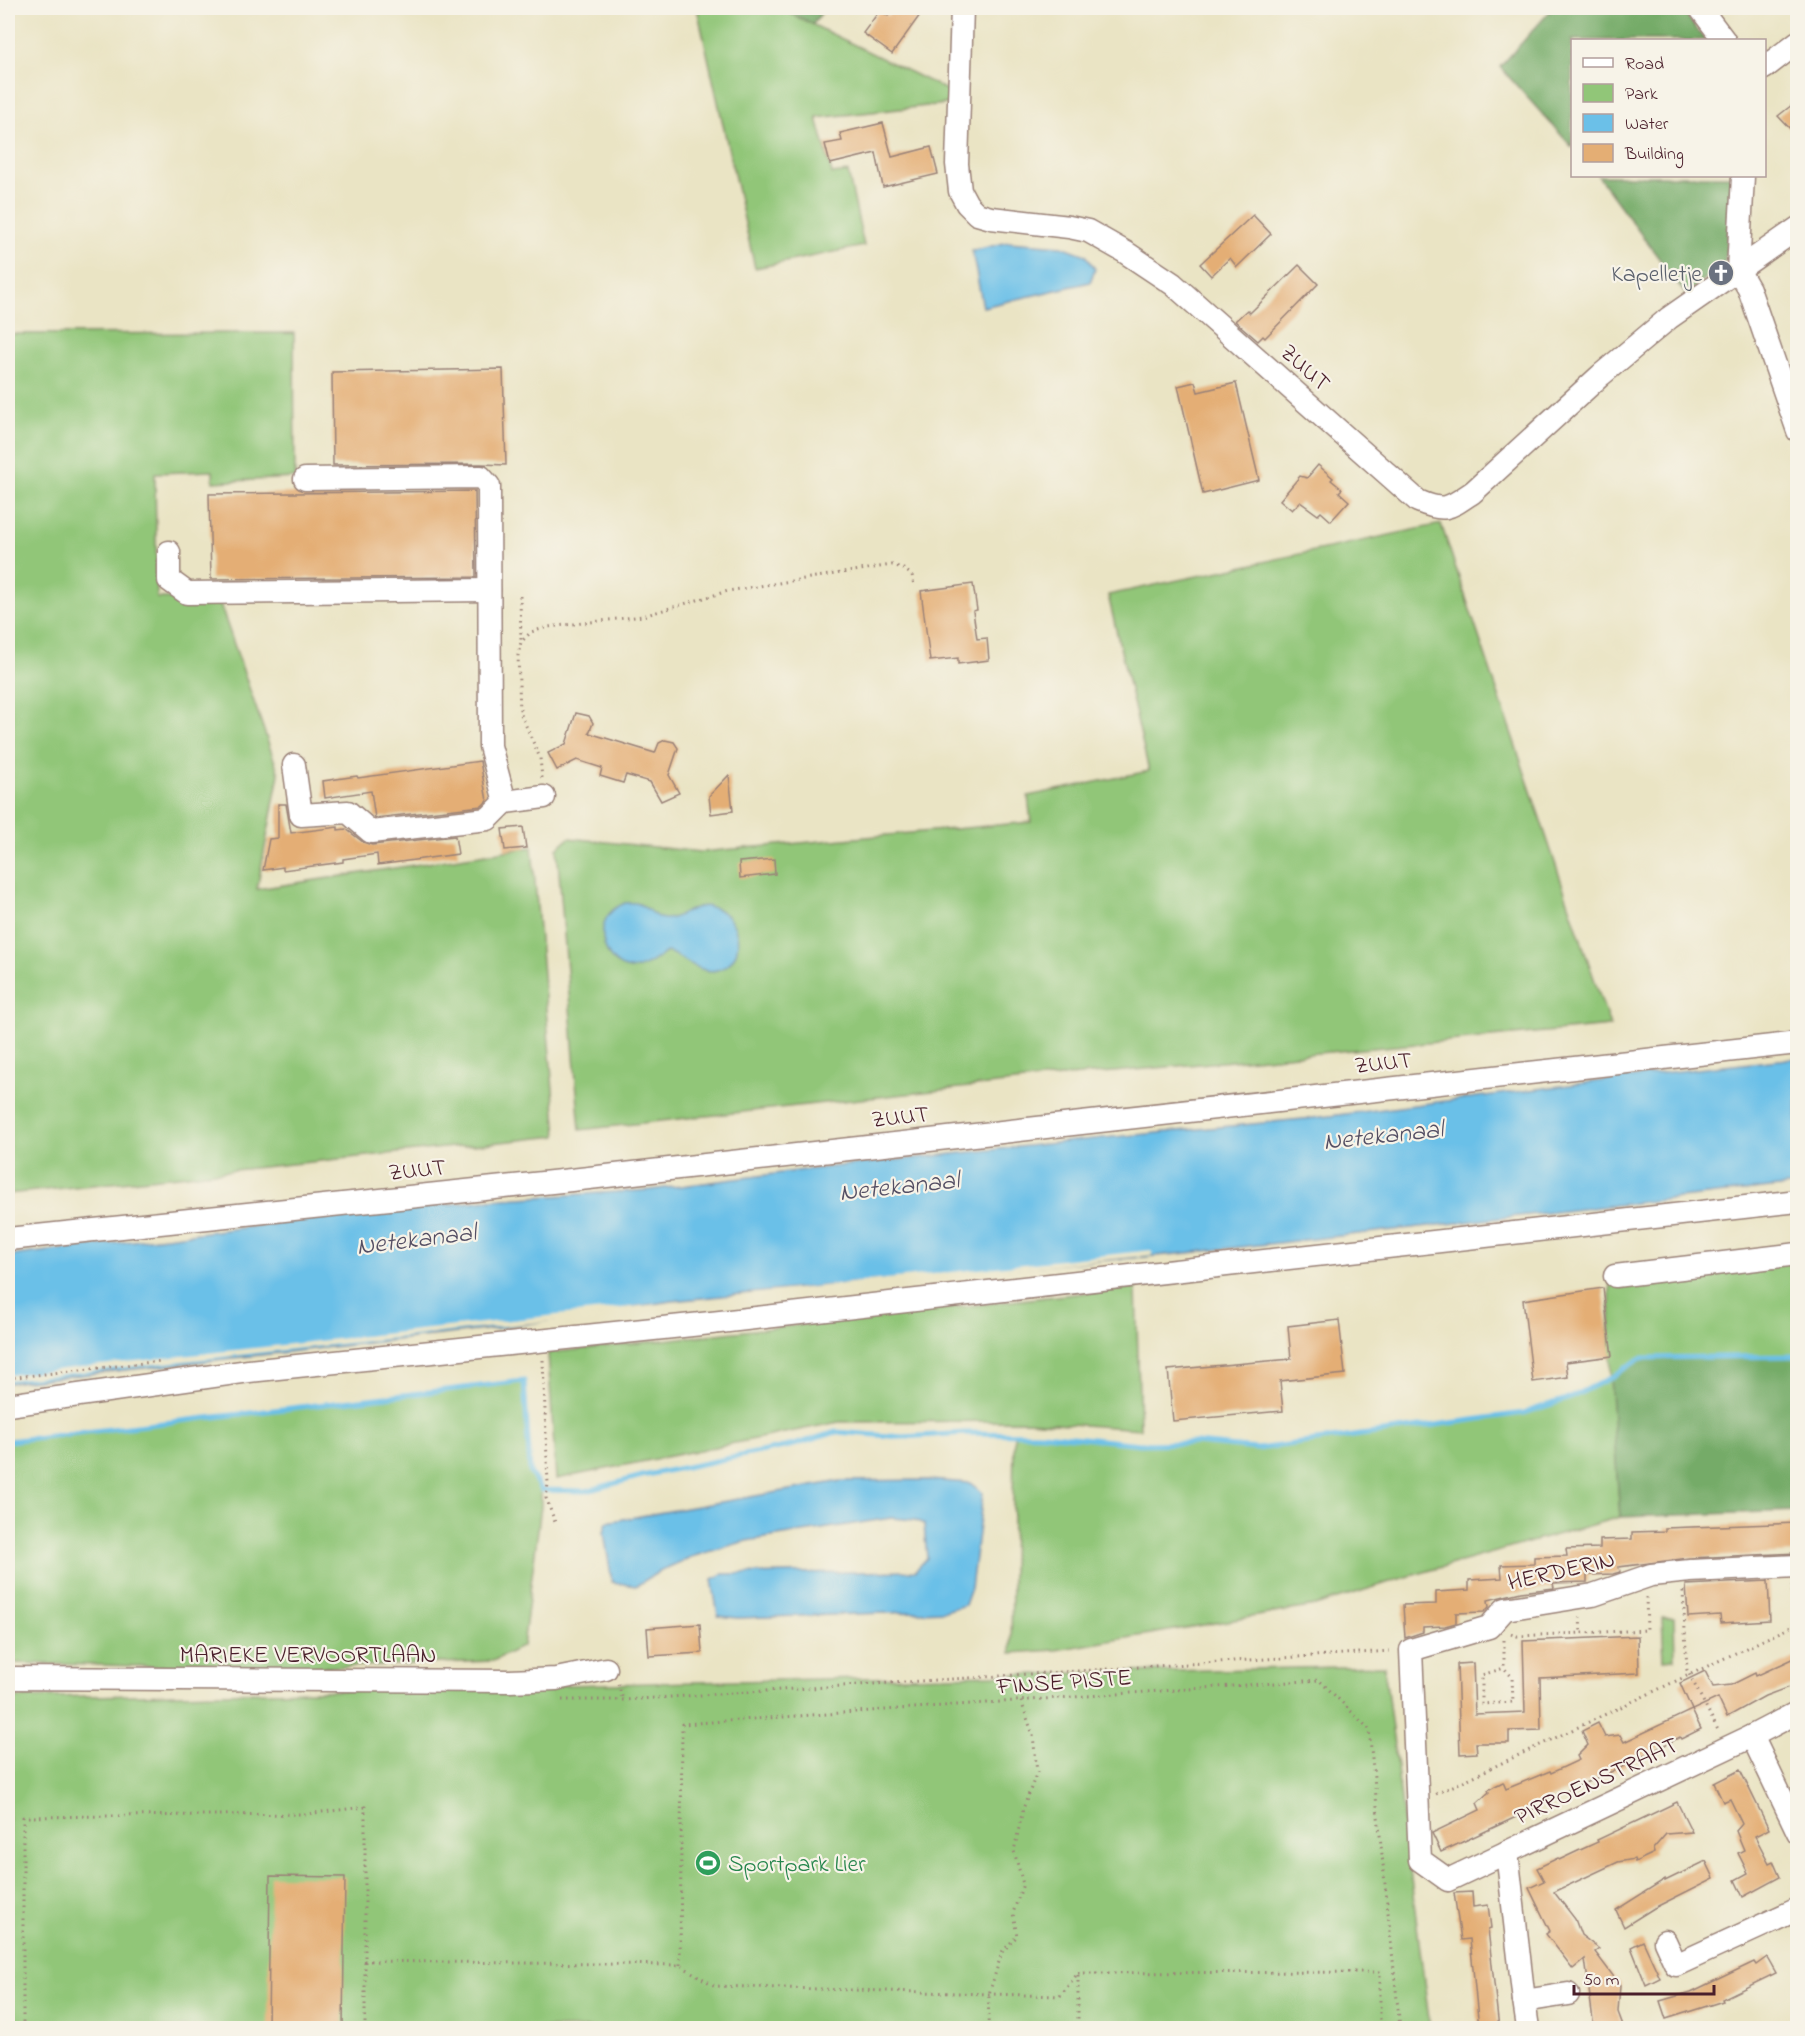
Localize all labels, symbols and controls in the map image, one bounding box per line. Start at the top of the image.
legend [1571,39,1766,177]
text: Road [1625,52,1664,78]
text: Park [1625,82,1658,108]
text: Water [1625,112,1669,138]
text: Building [1624,142,1684,169]
place label: Kapelletje [1611,258,1702,293]
church icon: Kapelletje [1706,258,1736,288]
street label: ZUUT [1271,337,1338,401]
street label: ZUUT [1353,1044,1414,1085]
street label: ZUUT [870,1098,931,1139]
water label: Netekanaal [1322,1112,1448,1162]
street label: ZUUT [387,1151,448,1192]
water label: Netekanaal [838,1163,964,1213]
water label: Netekanaal [354,1214,481,1267]
street label: HERDERIN [1504,1543,1619,1602]
street label: MARIEKE VERVOORTLAAN [179,1639,437,1674]
street label: FINSE PISTE [995,1661,1133,1706]
street label: PIRROENSTRAAT [1509,1729,1685,1836]
sports icon: Sportpark Lier [693,1848,723,1878]
place label: Sportpark Lier [728,1848,866,1883]
scale bar [1574,1958,1714,1996]
text: 50 m [1583,1968,1620,1994]

